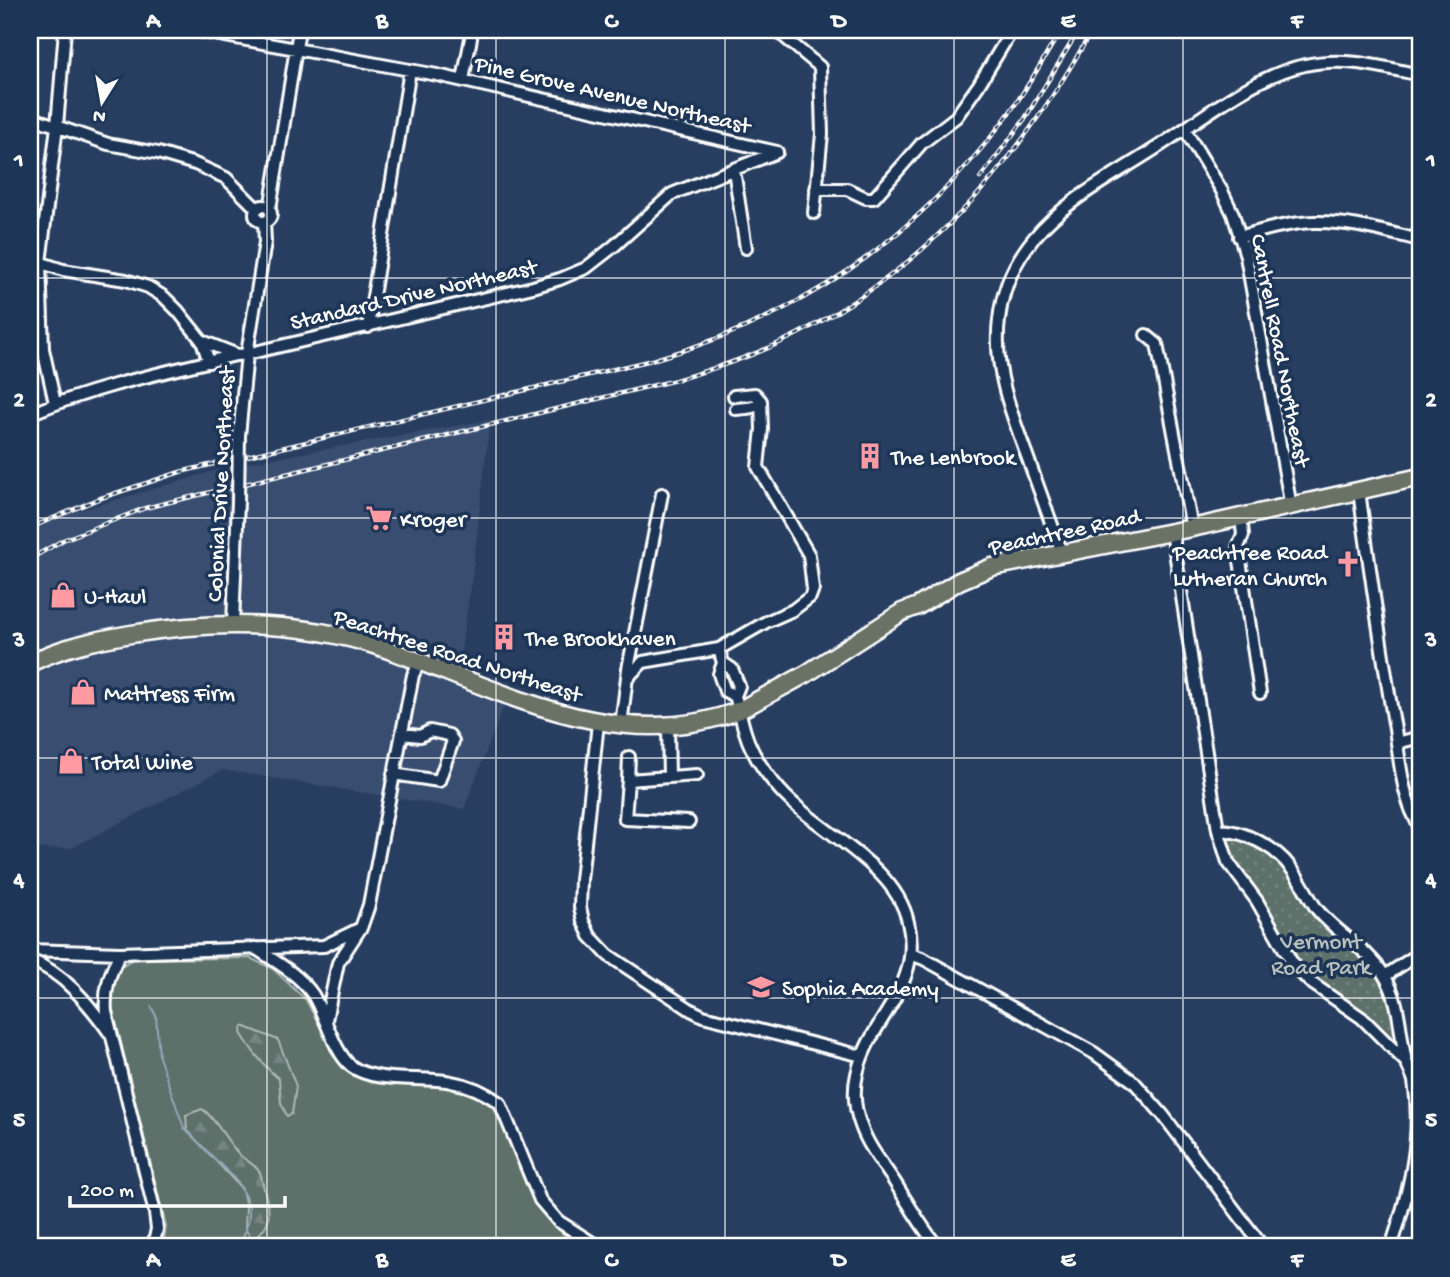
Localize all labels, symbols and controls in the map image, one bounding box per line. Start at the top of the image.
text: A [145,9,161,36]
text: B [375,9,389,36]
text: C [605,9,620,36]
text: D [830,9,848,36]
text: E [1061,9,1077,36]
text: F [1290,9,1305,36]
street label: Pine Grove Avenue Northeast [471,51,754,142]
north arrow [66,66,136,136]
text: N [91,103,108,128]
text: 1 [13,148,24,175]
text: 1 [1425,148,1436,175]
street label: Cantrell Road Northeast [1243,232,1315,471]
street label: Standard Drive Northeast [288,255,541,338]
street label: Colonial Drive Northeast [203,364,242,602]
text: 2 [13,388,25,415]
text: 2 [1425,388,1437,415]
building icon: The Lenbrook [855,441,885,471]
place label: The Lenbrook [889,446,1018,473]
supermarket icon: Kroger [364,503,394,533]
street label: Peachtree Road [985,504,1145,563]
place label: Kroger [400,508,468,535]
place label: Peachtree Road Lutheran Church [1172,541,1329,594]
church icon: Peachtree Road Lutheran Church [1333,549,1363,579]
shop icon: U-Haul [48,580,78,610]
place label: U-Haul [84,585,146,612]
street label: Peachtree Road Northeast [329,604,586,711]
building icon: The Brookhaven [489,622,519,652]
place label: The Brookhaven [523,627,676,654]
text: 3 [12,628,25,655]
text: 3 [1424,628,1437,655]
shop icon: Mattress Firm [68,677,98,707]
place label: Mattress Firm [104,682,235,709]
shop icon: Total Wine [56,746,86,776]
place label: Total Wine [90,751,194,778]
text: 4 [13,868,25,895]
text: 4 [1425,868,1437,895]
park label: Vermont Road Park [1271,930,1374,983]
school or university icon: Sophia Academy [746,972,776,1002]
place label: Sophia Academy [782,977,939,1004]
text: 5 [13,1108,25,1135]
text: 5 [1425,1108,1437,1135]
scale bar [70,1165,285,1209]
text: 200 m [80,1180,134,1205]
text: A [145,1248,161,1275]
text: B [375,1248,389,1275]
text: C [605,1248,620,1275]
text: D [830,1248,848,1275]
text: E [1061,1248,1077,1275]
text: F [1290,1248,1305,1275]

